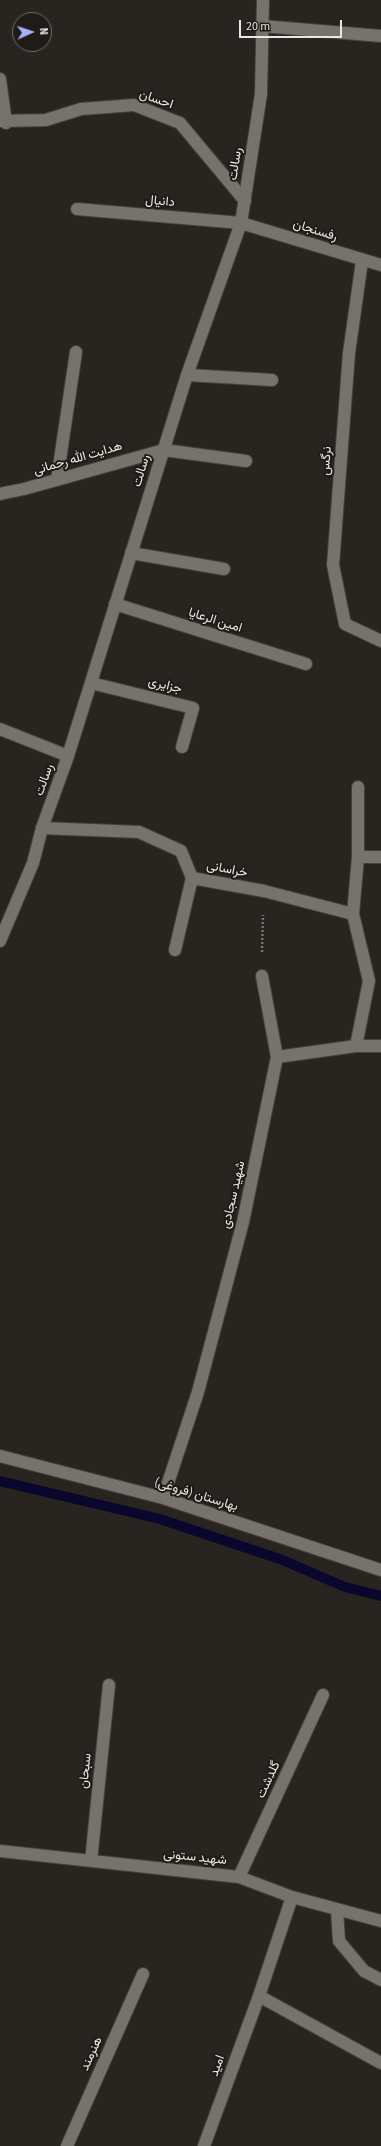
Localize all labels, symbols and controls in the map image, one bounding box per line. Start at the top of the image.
north arrow [12,12,52,52]
scale bar [241,12,344,38]
text: 20 m [246,18,270,35]
text: N [36,27,51,35]
street label: احسان [137,87,175,113]
street label: رسالت [226,147,246,181]
street label: دانیال [145,193,175,211]
street label: رفسنجان [291,217,339,245]
street label: هدایت الله رحمانی [32,439,124,479]
street label: نرگس [318,446,336,476]
street label: رسالت [130,453,154,489]
street label: امین الرعایا [186,605,244,637]
street label: جزایری [146,674,184,698]
street label: رسالت [32,762,58,798]
street label: خراسانی [205,858,249,882]
street label: شهید سجادی [219,1160,249,1230]
street label: بهارستان (فروغی) [152,1475,240,1515]
street label: سبحان [76,1752,96,1790]
street label: گلدشت [254,1759,284,1801]
street label: شهید ستونی [162,1847,228,1869]
street label: هنرمند [78,2035,106,2073]
street label: امید [207,2053,229,2079]

